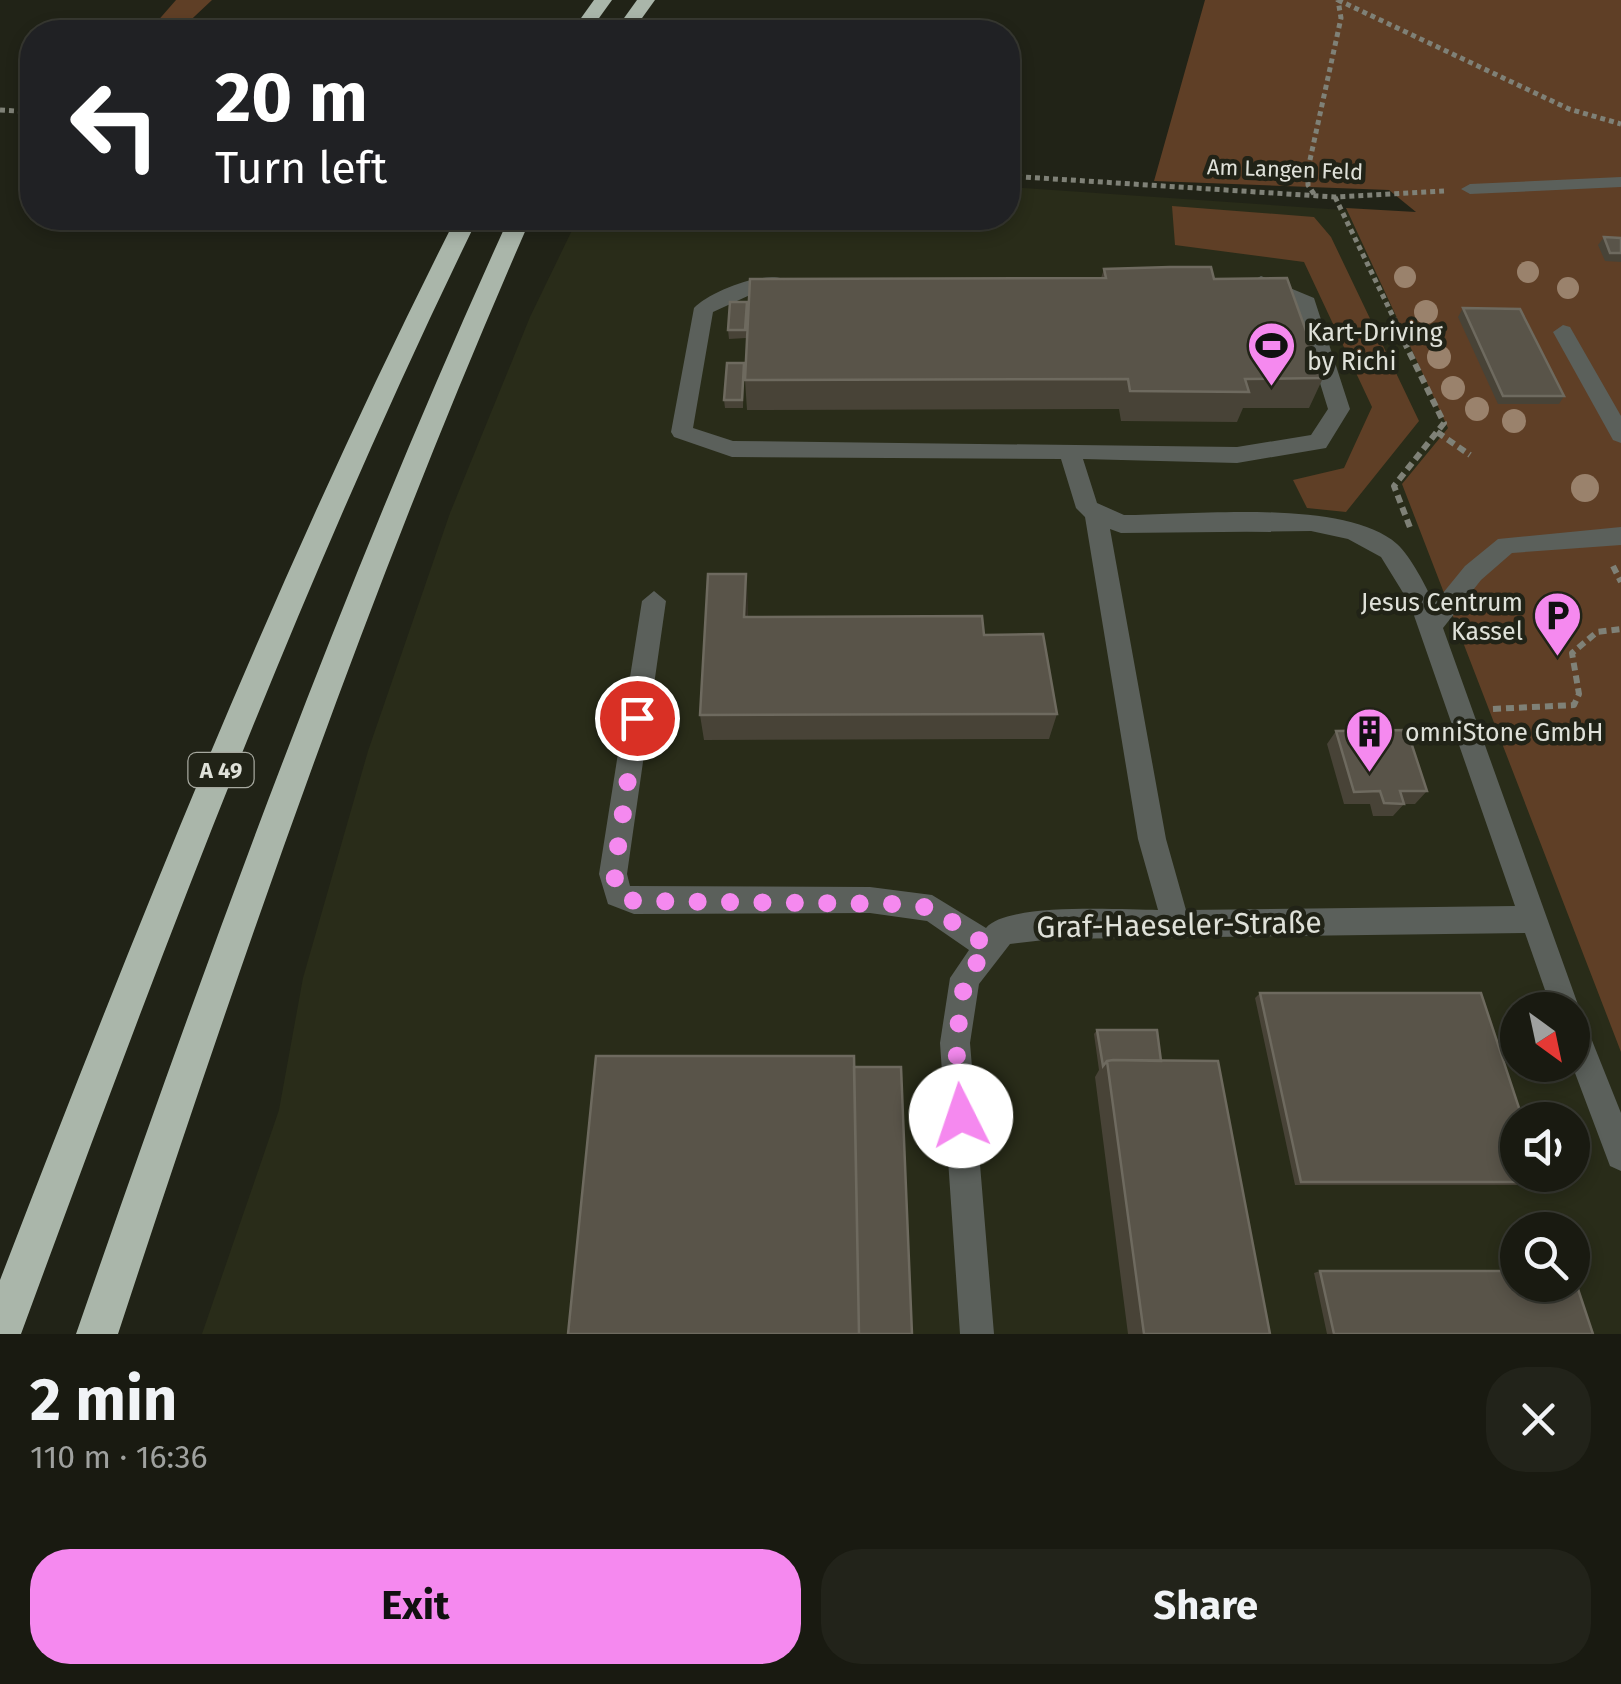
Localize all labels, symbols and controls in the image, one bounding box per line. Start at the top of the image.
text: 20 m [215,56,368,140]
icon: left [50,60,180,190]
text: Turn left [215,141,387,195]
street label: Am Langen Feld [1206,153,1364,186]
place label: Kart-Driving by Richi [1307,318,1443,377]
sports icon: Kart-Driving by Richi [1246,320,1298,388]
place label: Jesus Centrum Kassel [1361,588,1523,647]
parking icon: Jesus Centrum Kassel [1532,590,1584,658]
pin [595,676,680,761]
icon: arrive [610,691,665,746]
building icon: omniStone GmbH [1344,706,1396,774]
place label: omniStone GmbH [1405,718,1604,748]
road number: A 49 [188,753,254,787]
street label: Graf-Haeseler-Straße [1036,905,1322,945]
north arrow [1500,992,1590,1082]
map controls [1500,992,1590,1302]
position arrow [909,1064,1013,1168]
button: sound [1500,1102,1590,1192]
button: search [1500,1212,1590,1302]
text: 2 min [30,1364,177,1436]
button: close [1486,1367,1591,1472]
text: 110 m · 16:36 [30,1438,208,1476]
button: Exit [30,1549,801,1664]
button: Share [821,1549,1591,1664]

